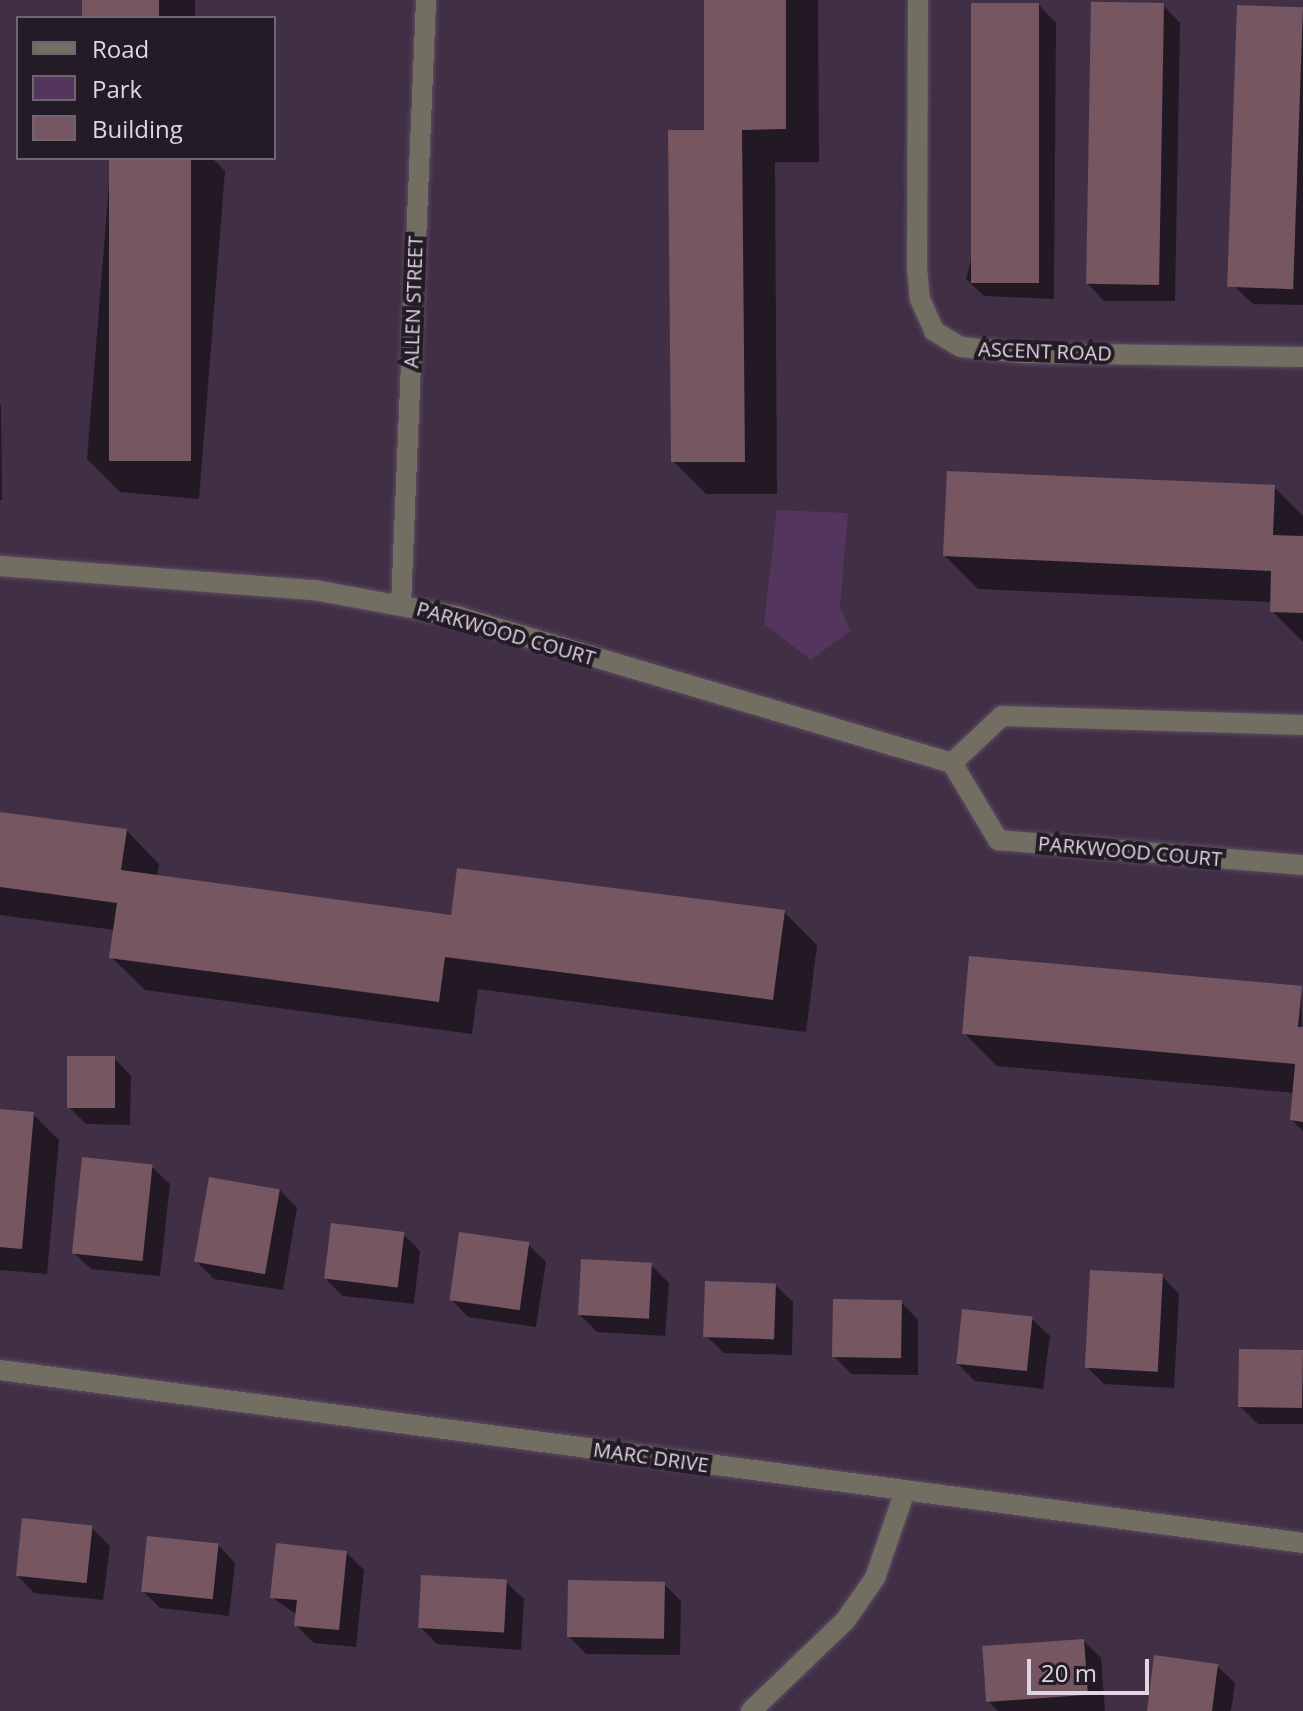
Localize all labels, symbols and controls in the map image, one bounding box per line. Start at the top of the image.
legend [16,16,276,160]
text: Road [92,32,149,65]
text: Park [92,72,142,105]
text: Building [92,112,183,145]
street label: ALLEN STREET [399,235,427,369]
street label: ASCENT ROAD [978,337,1112,365]
street label: PARKWOOD COURT [414,596,598,670]
street label: PARKWOOD COURT [1037,831,1223,871]
street label: MARC DRIVE [592,1437,710,1477]
scale bar [1031,1643,1153,1693]
text: 20 m [1041,1656,1097,1689]

